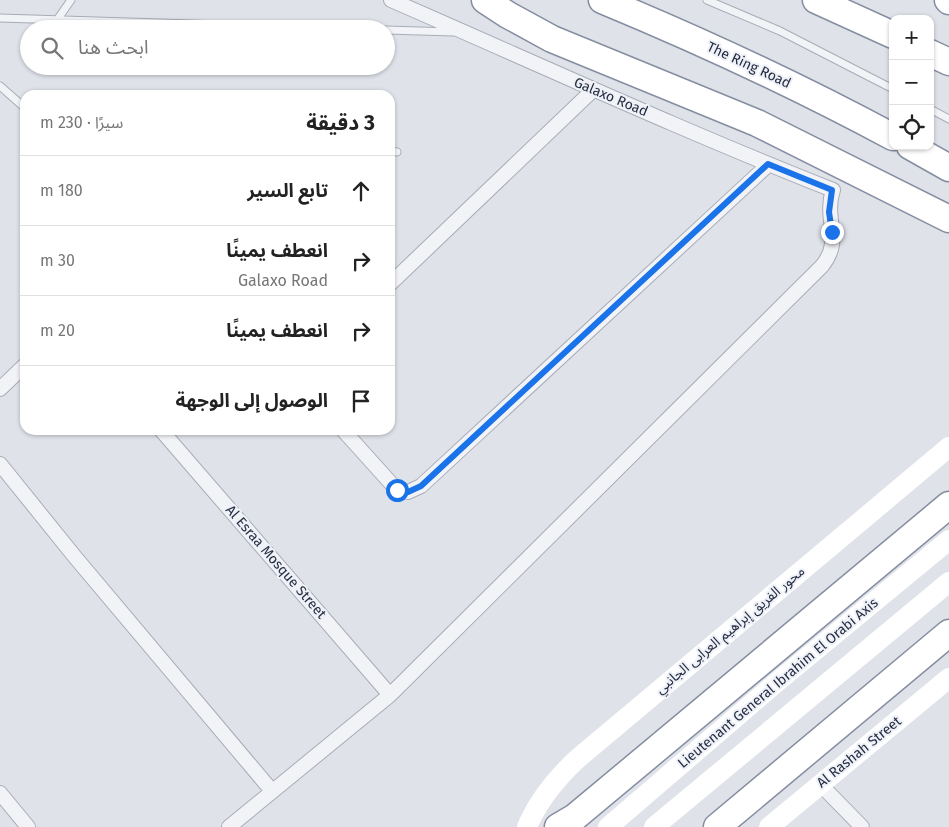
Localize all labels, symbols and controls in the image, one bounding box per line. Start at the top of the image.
map controls [889,15,934,150]
button: + [889,15,934,60]
search box [20,20,395,75]
icon: search [38,34,66,62]
text: ابحث هنا [78,36,149,59]
street label: The Ring Road [704,38,794,92]
button: − [889,60,934,105]
street label: Galaxo Road [571,74,651,120]
button: locate [889,105,934,150]
text: 3 دقيقة [306,110,375,136]
text: سيرًا · 230 m [40,113,123,132]
icon: ahead [347,177,375,205]
text: تابع السير [247,179,328,202]
text: 180 m [40,181,83,200]
route end [821,221,844,244]
text: انعطف يمينًا [226,239,328,262]
icon: right [347,247,375,275]
text: 30 m [40,251,75,270]
text: Galaxo Road [238,271,328,290]
icon: right [347,317,375,345]
text: انعطف يمينًا [226,319,328,342]
text: 20 m [40,321,75,340]
icon: arrive [347,387,375,415]
text: الوصول إلى الوجهة [176,389,328,412]
route start [386,479,409,502]
street label: Al Esraa Mosque Street [222,502,331,623]
street label: محور الفريق إبراهيم العرابى الجانبي [652,562,810,699]
street label: Lieutenant General Ibrahim El Orabi Axis [674,594,882,772]
street label: Al Rashah Street [813,712,905,791]

